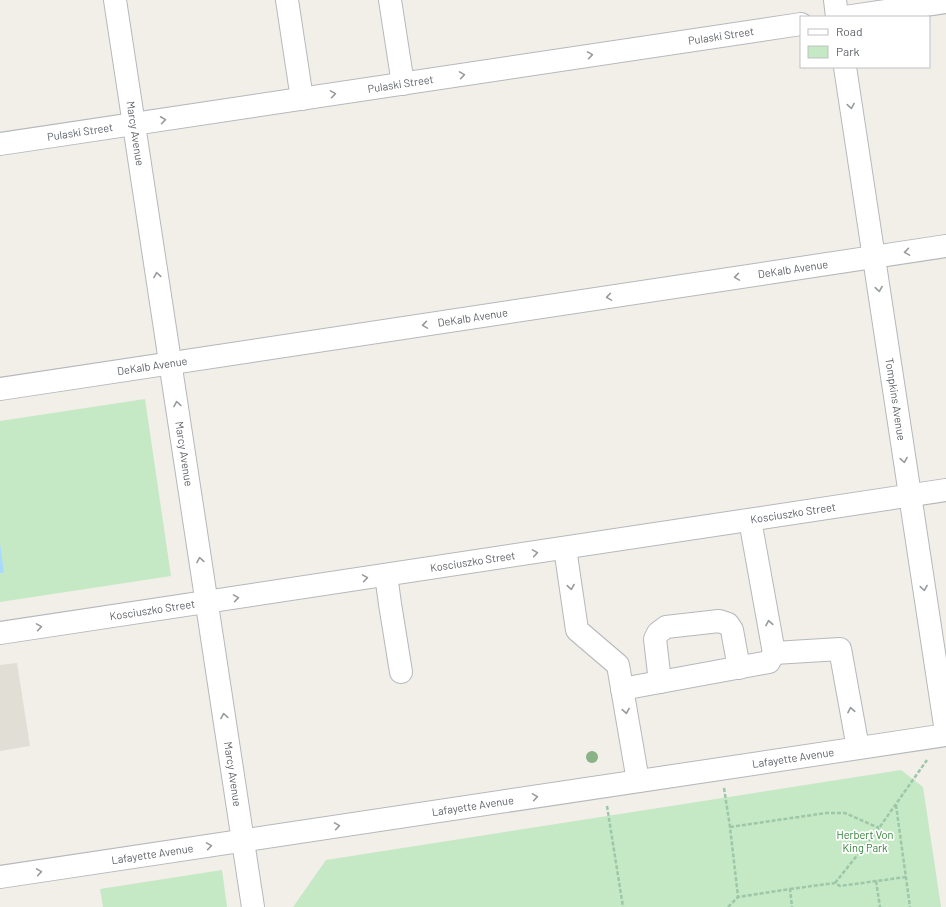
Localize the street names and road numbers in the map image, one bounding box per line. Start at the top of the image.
street label: Pulaski Street [687,24,755,47]
street label: Pulaski Street [367,72,434,95]
street label: Marcy Avenue [124,100,147,167]
street label: Pulaski Street [46,120,114,143]
street label: DeKalb Avenue [757,257,829,280]
street label: DeKalb Avenue [437,305,509,329]
street label: DeKalb Avenue [116,354,188,377]
street label: Tompkins Avenue [883,357,909,441]
street label: Marcy Avenue [173,420,196,487]
street label: Kosciuszko Street [749,500,836,525]
street label: Kosciuszko Street [429,548,516,574]
street label: Kosciuszko Street [109,597,196,622]
street label: Marcy Avenue [222,741,245,807]
street label: Lafayette Avenue [751,745,835,770]
street label: Lafayette Avenue [431,793,515,818]
street label: Lafayette Avenue [110,841,194,866]

